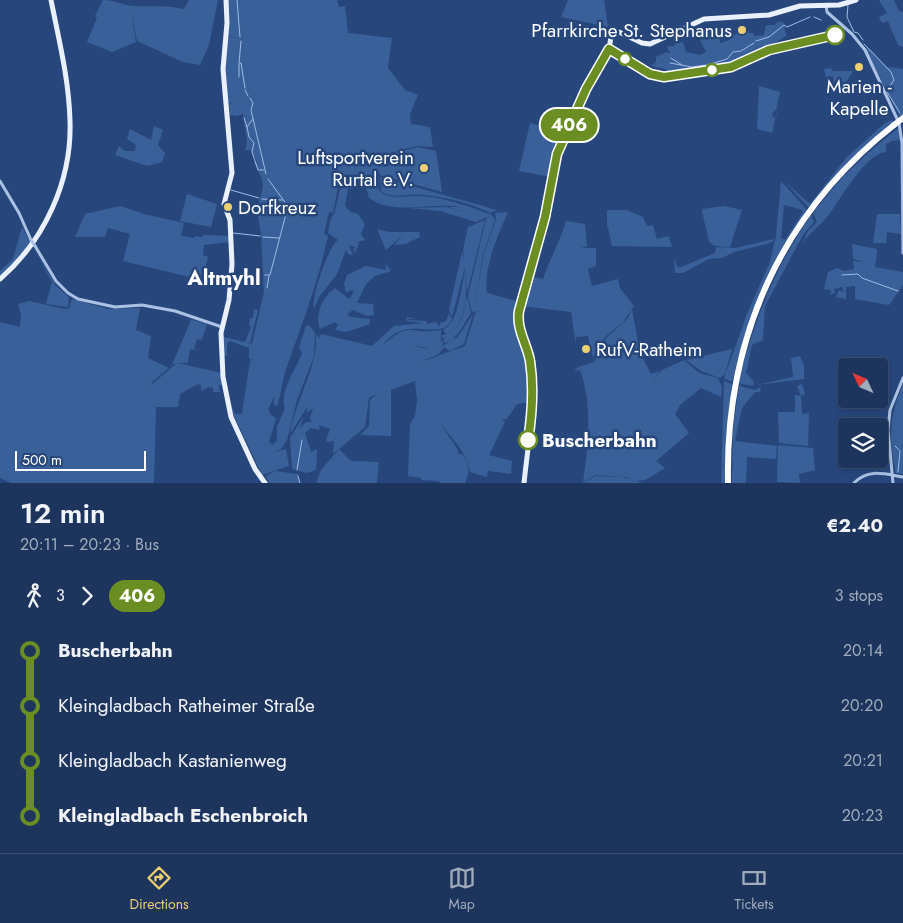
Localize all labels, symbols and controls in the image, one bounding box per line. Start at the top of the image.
place label: Pfarrkirche St. Stephanus [531,17,732,44]
marker: Pfarrkirche St. Stephanus [736,24,748,36]
unlabelled marker [825,25,845,45]
unlabelled marker [618,52,632,66]
marker: Marien - Kapelle [853,61,865,73]
unlabelled marker [705,63,719,77]
place label: Marien - Kapelle [826,73,892,122]
line badge: 406 [540,109,598,141]
text: 406 [551,112,587,138]
place label: Luftsportverein Rurtal e.V. [297,144,414,193]
marker: Luftsportverein Rurtal e.V. [418,162,430,174]
place label: Dorfkreuz [238,194,317,221]
marker: Dorfkreuz [222,201,234,213]
district label: Altmyhl [186,263,261,293]
place label: RufV-Ratheim [596,336,702,363]
marker: RufV-Ratheim [580,343,592,355]
north arrow [838,358,888,408]
map controls [838,358,888,468]
button: layers [838,418,888,468]
place label: Buscherbahn [542,427,657,454]
marker: Buscherbahn [518,430,538,450]
scale bar [15,448,146,471]
text: 500 m [22,450,62,470]
text: 12 min [20,493,106,534]
text: €2.40 [826,512,883,539]
text: 20:11 – 20:23 · Bus [20,533,159,556]
icon: walk [20,582,48,610]
icon: forward [73,582,101,610]
text: 406 [119,583,155,609]
text: 3 [56,584,65,607]
text: 3 stops [835,584,883,607]
text: Buscherbahn [58,637,173,664]
text: 20:14 [843,639,883,662]
text: Kleingladbach Ratheimer Straße [58,692,315,719]
text: 20:20 [841,694,883,717]
text: Kleingladbach Kastanienweg [58,747,287,774]
text: 20:21 [843,749,883,772]
text: Kleingladbach Eschenbroich [58,802,308,829]
text: 20:23 [842,804,883,827]
tab: Directions [129,864,189,914]
tab: Map [448,864,476,914]
tab: Tickets [735,864,774,914]

